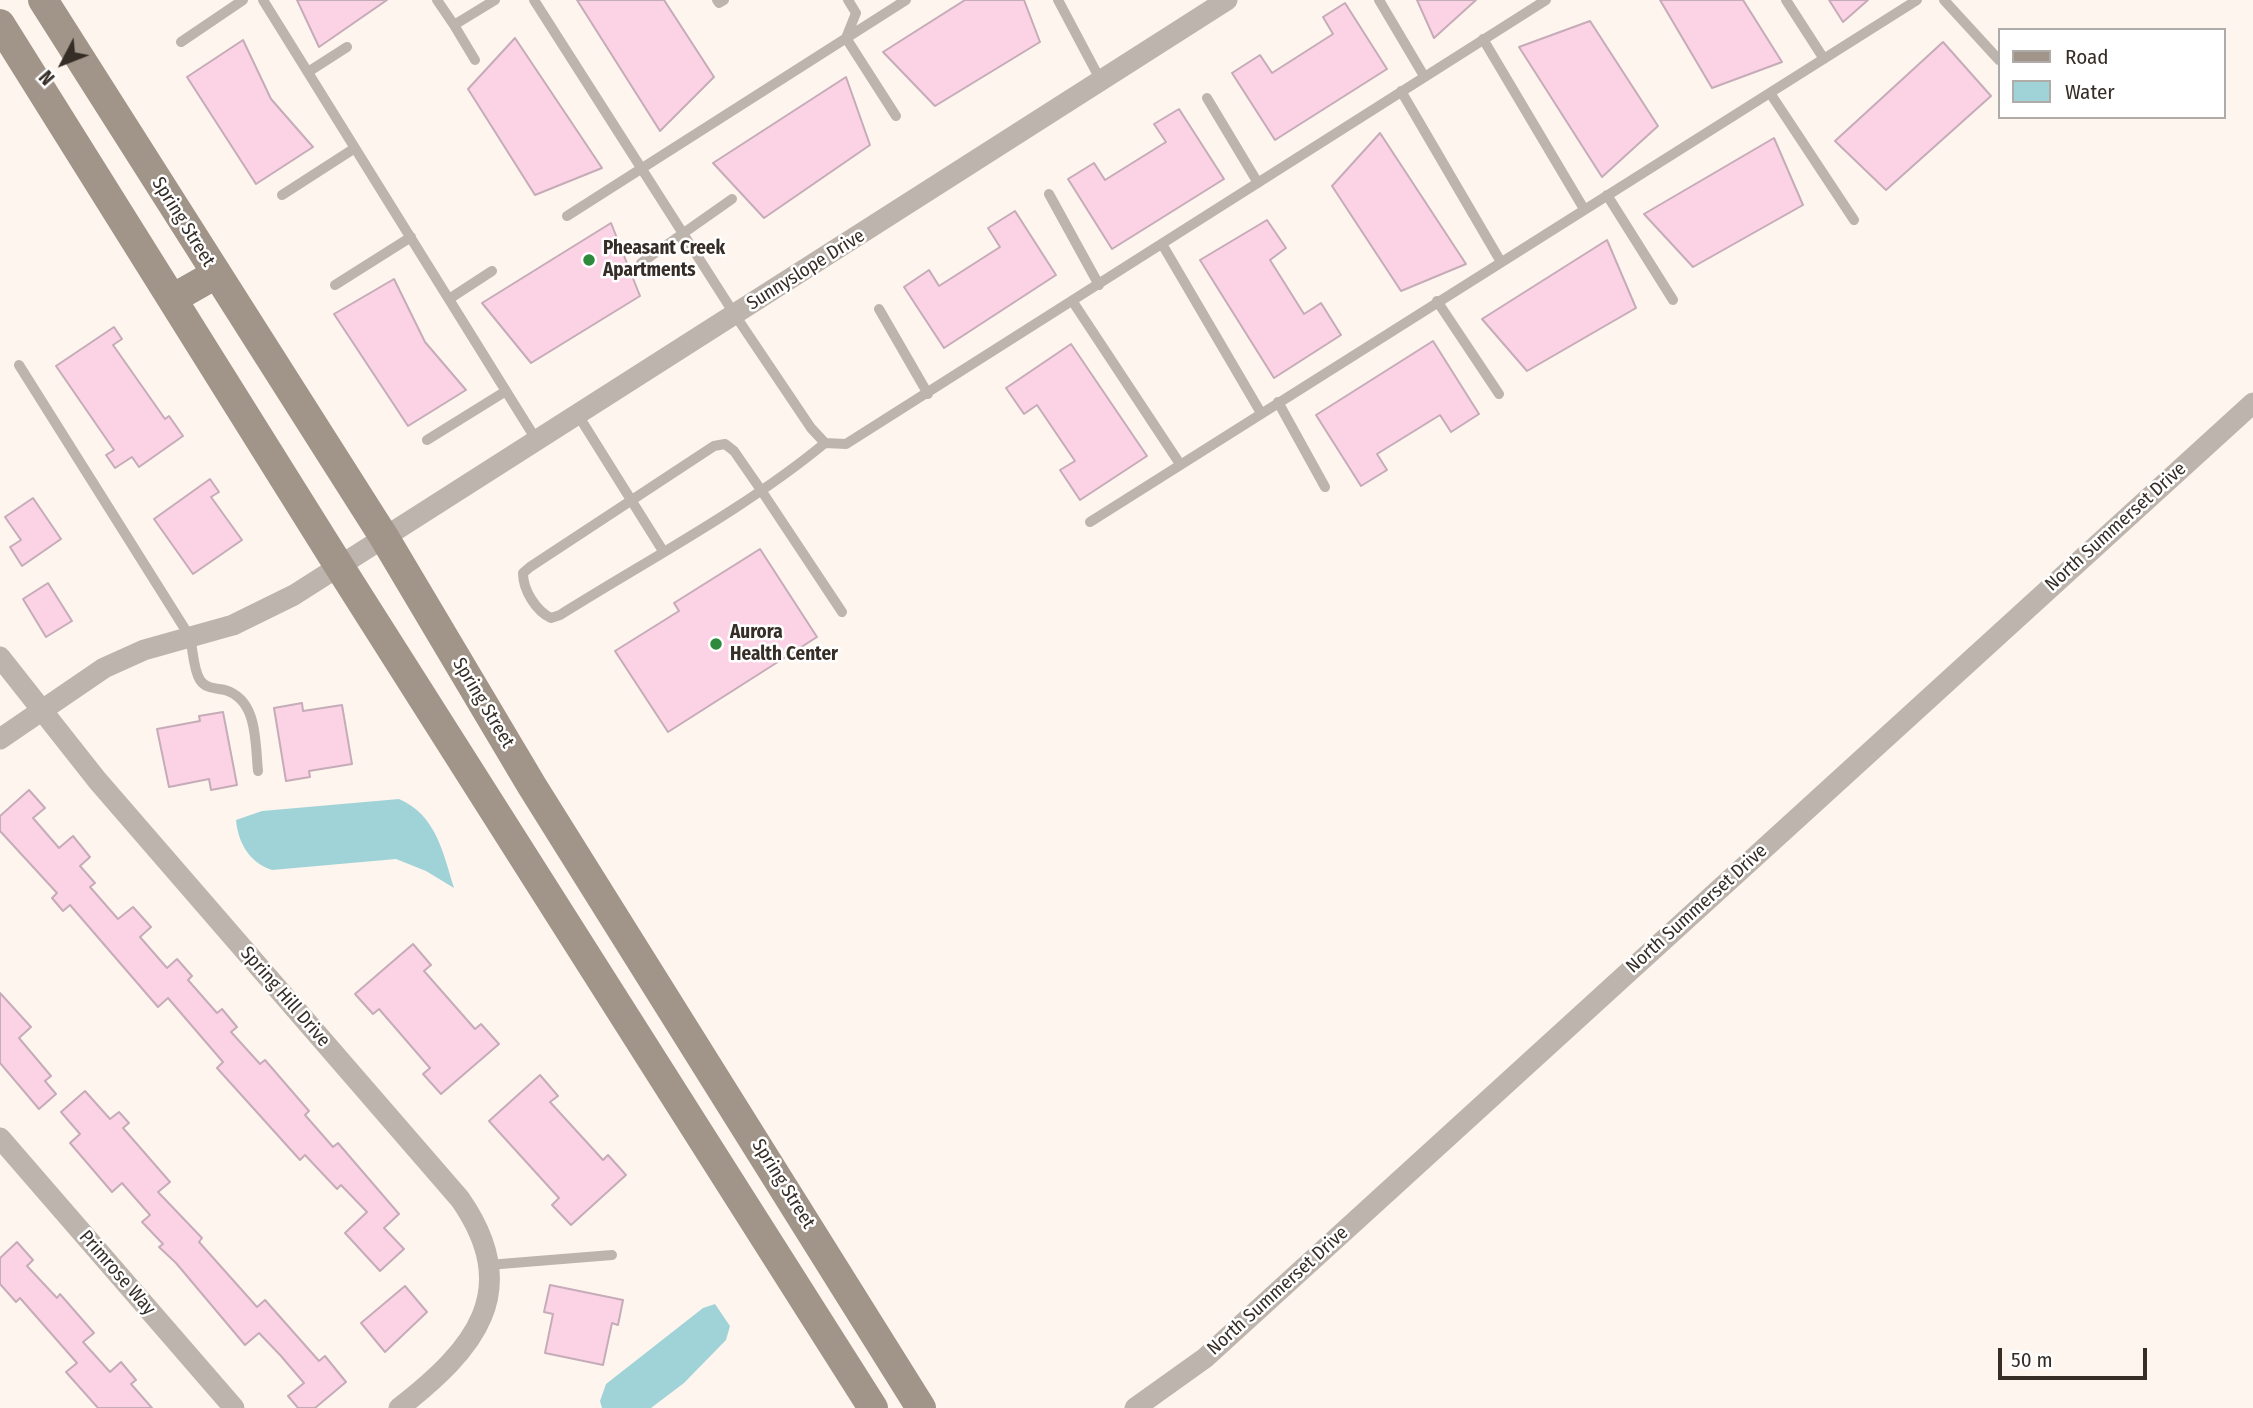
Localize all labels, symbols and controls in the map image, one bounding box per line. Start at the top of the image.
north arrow [28,28,98,98]
legend [1997,28,2225,119]
text: Road [2065,44,2109,70]
text: N [35,65,59,89]
text: Water [2065,79,2115,105]
street label: Spring Street [147,173,219,271]
street label: Sunnyslope Drive [743,225,869,315]
place label: Pheasant Creek Apartments [603,238,725,282]
marker: Pheasant Creek Apartments [581,252,597,268]
street label: North Summerset Drive [2041,458,2191,596]
place label: Aurora Health Center [730,622,838,666]
marker: Aurora Health Center [708,636,724,652]
street label: Spring Street [447,654,519,752]
street label: North Summerset Drive [1622,840,1772,978]
street label: Spring Hill Drive [235,942,335,1052]
street label: Spring Street [747,1135,819,1233]
street label: North Summerset Drive [1203,1222,1353,1360]
street label: Primrose Way [74,1226,160,1320]
scale bar [2001,1334,2150,1378]
text: 50 m [2011,1347,2053,1373]

